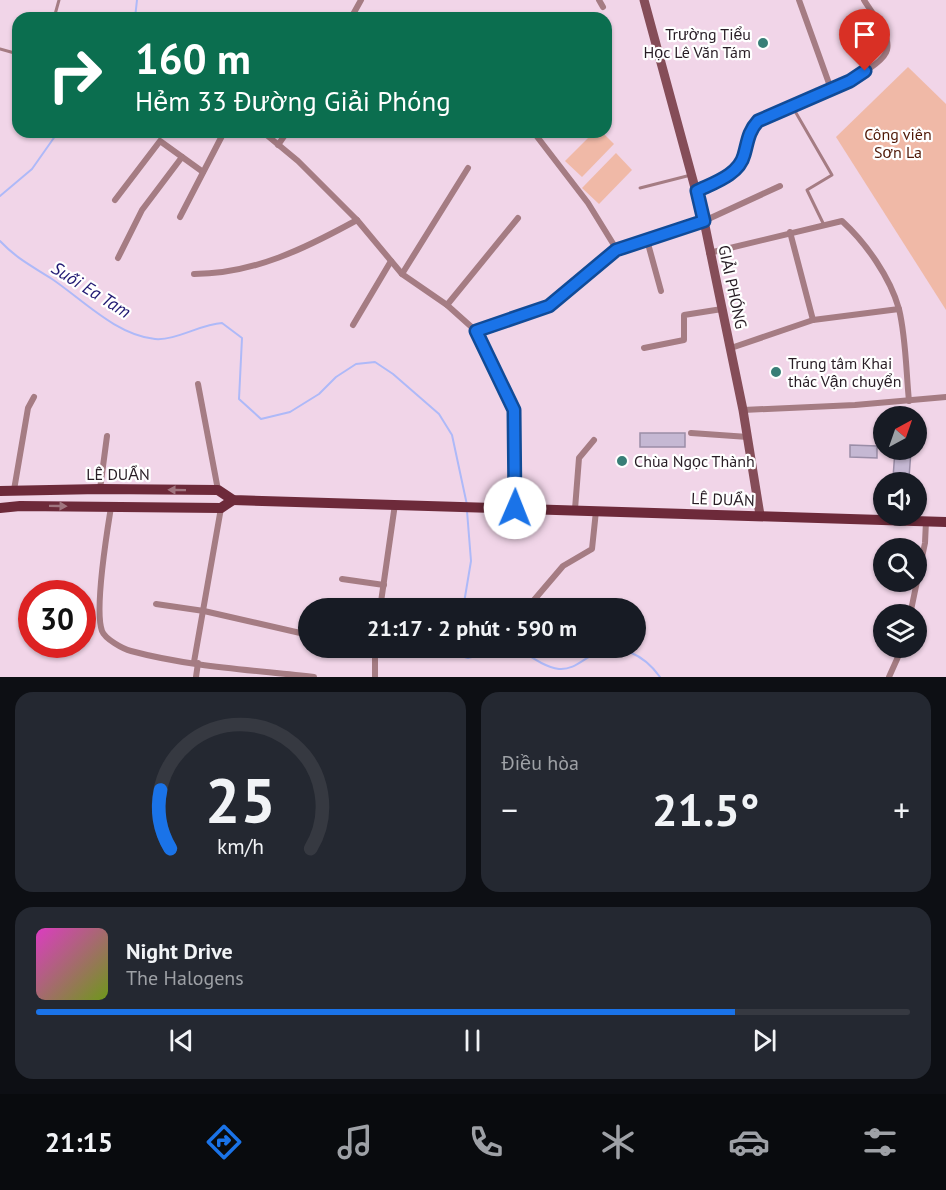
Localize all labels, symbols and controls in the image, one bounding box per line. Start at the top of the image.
pin [839,9,890,71]
icon: arrive [848,18,881,51]
place label: Trường Tiểu Học Lê Văn Tám [644,24,751,62]
text: 160 m [135,31,251,86]
icon: right [36,36,114,114]
marker: Trường Tiểu Học Lê Văn Tám [756,36,770,50]
text: Hẻm 33 Đường Giải Phóng [135,84,451,118]
park label: Công viên Sơn La [864,124,932,162]
street label: GIẢI PHÓNG [714,243,752,331]
water label: Suối Ea Tam [47,256,135,323]
place label: Trung tâm Khai thác Vận chuyển [788,353,901,391]
marker: Trung tâm Khai thác Vận chuyển [769,365,783,379]
north arrow [873,406,927,460]
map controls [873,406,927,658]
place label: Chùa Ngọc Thành [634,451,755,471]
marker: Chùa Ngọc Thành [615,454,629,468]
street label: LÊ DUẨN [86,464,150,484]
button: sound [873,472,927,526]
position arrow [483,476,547,540]
one-way arrow [168,485,187,495]
street label: LÊ DUẨN [691,488,755,510]
one-way arrow [49,501,68,511]
button: search [873,538,927,592]
speed limit sign: 30 [18,580,96,658]
button: layers [873,604,927,658]
text: 21:17 · 2 phút · 590 m [367,614,577,642]
text: Điều hòa [502,750,579,776]
text: 25 [205,759,276,840]
text: 21.5° [652,780,759,838]
text: − [502,788,518,831]
text: + [893,788,910,831]
text: km/h [217,832,264,860]
text: Night Drive [126,937,233,965]
text: The Halogens [126,965,244,991]
icon: previous [165,1024,198,1057]
icon: pause [456,1024,489,1057]
icon: next [748,1024,781,1057]
icon: directions [203,1121,245,1163]
icon: music [334,1121,376,1163]
icon: phone [465,1121,507,1163]
icon: climate [597,1121,639,1163]
icon: car [728,1121,770,1163]
icon: filters [859,1121,901,1163]
text: 21:15 [45,1125,113,1159]

